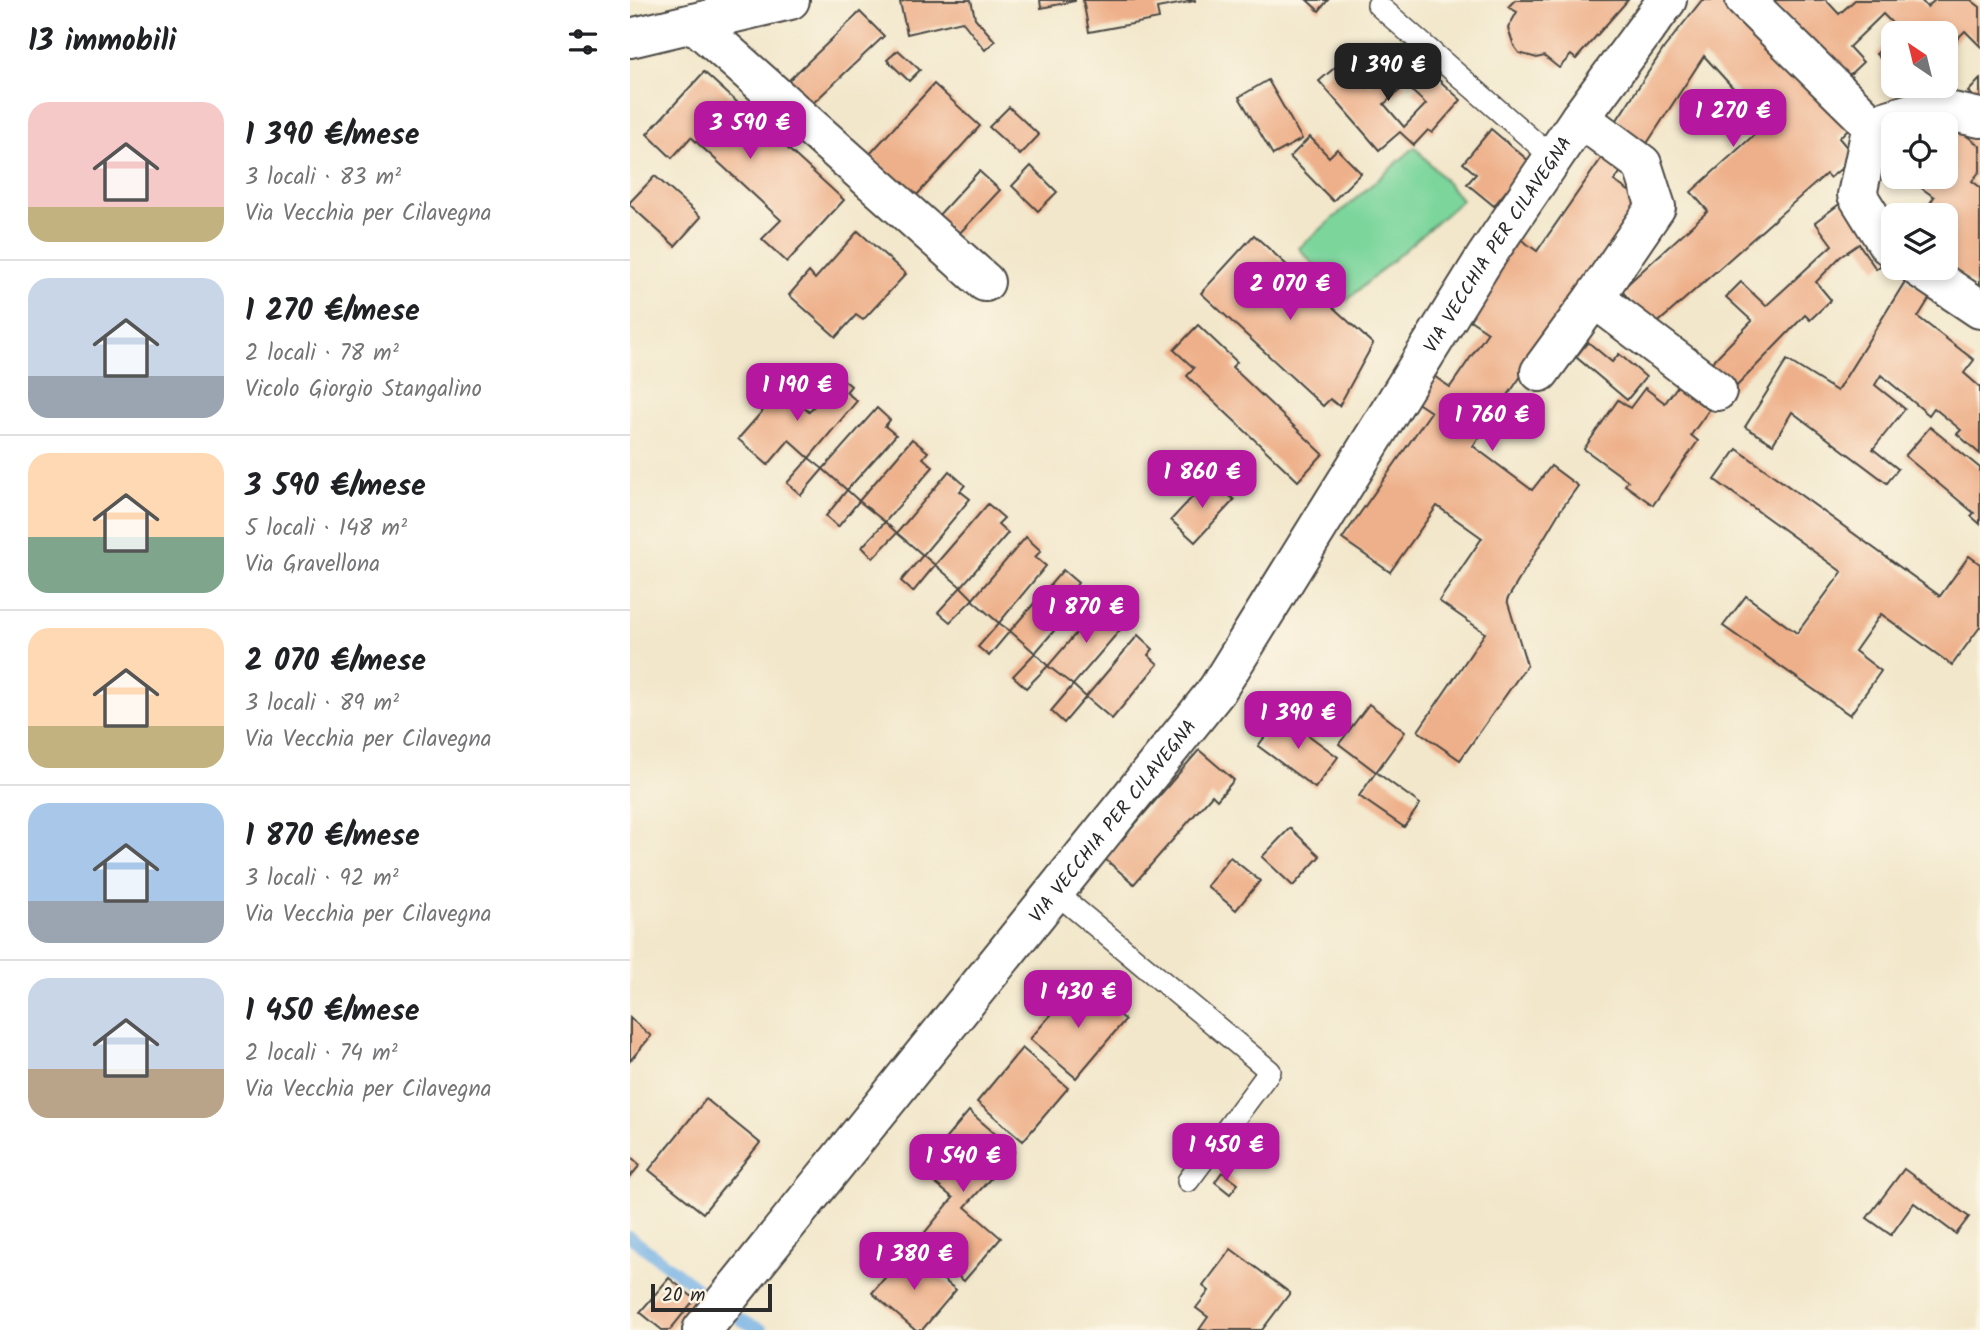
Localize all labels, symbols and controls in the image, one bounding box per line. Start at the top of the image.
text: 13 immobili [28,18,176,66]
north arrow [1881,21,1958,98]
map controls [1881,21,1958,280]
icon: filters [564,23,602,61]
pin: 1 390 € [1323,43,1453,103]
text: 1 390 € [1350,48,1426,84]
pin: 1 270 € [1668,90,1798,149]
text: 1 270 € [1695,94,1771,130]
pin: 3 590 € [685,102,815,161]
text: 3 590 € [710,106,790,142]
text: 1 390 €/mese [245,112,419,160]
button: locate [1881,112,1958,189]
icon: home [84,130,168,214]
street label: VIA VECCHIA PER CILAVEGNA [1417,131,1580,359]
text: 3 locali · 83 m² [245,160,401,196]
text: Via Vecchia per Cilavegna [245,196,491,232]
button: layers [1881,203,1958,280]
pin: 2 070 € [1225,262,1355,322]
text: 2 070 € [1250,267,1330,303]
text: 1 270 €/mese [245,288,420,336]
icon: home [84,306,168,390]
text: 2 locali · 78 m² [245,336,399,372]
pin: 1 190 € [732,364,862,423]
text: 1 190 € [762,368,832,404]
text: Vicolo Giorgio Stangalino [245,372,482,408]
pin: 1 760 € [1427,393,1557,453]
text: 1 760 € [1455,398,1529,434]
pin: 1 860 € [1137,450,1267,510]
text: 1 860 € [1163,455,1241,491]
text: 3 590 €/mese [245,463,426,511]
icon: home [84,481,168,565]
text: 5 locali · 148 m² [245,511,407,547]
text: Via Gravellona [245,547,380,583]
pin: 1 870 € [1021,586,1151,645]
text: 1 870 € [1048,590,1124,626]
text: 2 070 €/mese [245,638,426,686]
icon: home [84,656,168,740]
text: 3 locali · 89 m² [245,686,399,722]
pin: 1 390 € [1233,692,1363,751]
text: 1 390 € [1260,696,1336,732]
street label: VIA VECCHIA PER CILAVEGNA [1022,714,1205,930]
text: Via Vecchia per Cilavegna [245,722,491,758]
text: 1 870 €/mese [245,813,420,861]
icon: home [84,831,168,915]
text: 3 locali · 92 m² [245,861,399,897]
text: Via Vecchia per Cilavegna [245,897,491,933]
pin: 1 430 € [1013,970,1143,1030]
text: 1 430 € [1040,975,1116,1011]
text: 1 450 €/mese [245,988,419,1036]
icon: home [84,1006,168,1090]
text: 2 locali · 74 m² [245,1036,398,1072]
text: Via Vecchia per Cilavegna [245,1072,491,1108]
pin: 1 450 € [1161,1124,1291,1183]
text: 1 450 € [1188,1128,1264,1164]
pin: 1 540 € [898,1134,1028,1194]
text: 1 540 € [925,1139,1001,1175]
pin: 1 380 € [849,1232,979,1292]
text: 1 380 € [875,1237,953,1273]
scale bar [651,1281,772,1313]
text: 20 m [662,1281,705,1311]

